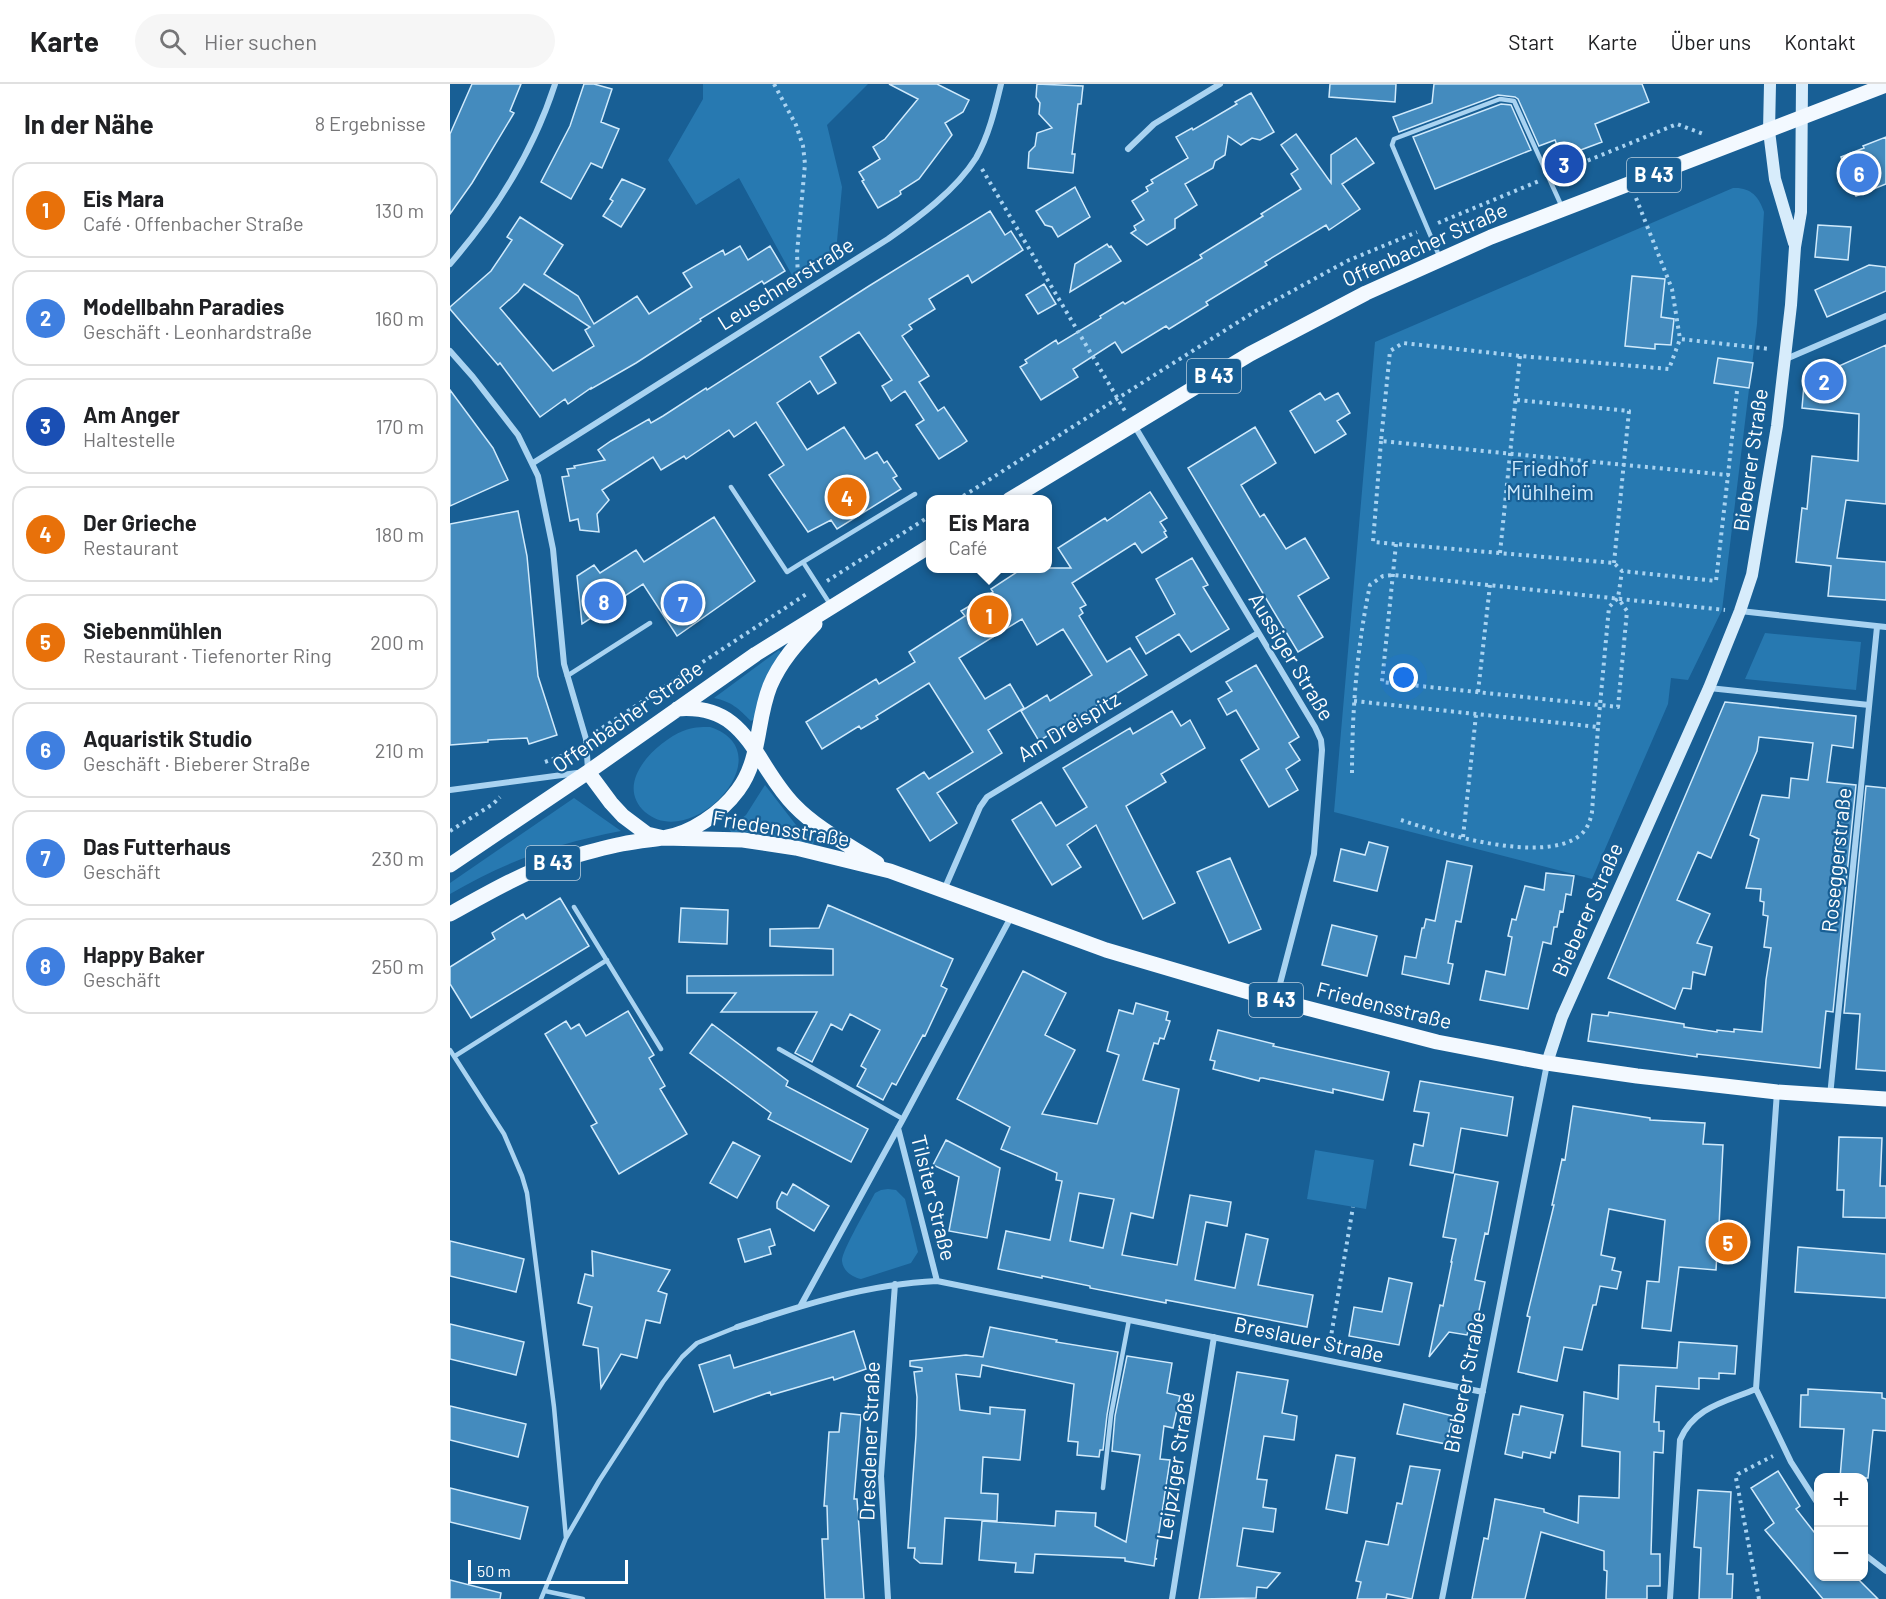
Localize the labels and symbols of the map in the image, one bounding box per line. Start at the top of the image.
pin: 3 [1544,142,1584,187]
pin: 6 [1840,150,1878,196]
road number: B 43 [1627,158,1681,192]
street label: Offenbacher Straße [1338,196,1511,291]
street label: Leuschnerstraße [713,231,858,335]
pin: 2 [1804,358,1844,404]
road number: B 43 [1187,359,1241,393]
street label: Bieberer Straße [1727,387,1772,533]
park label: Friedhof Mühlheim [1506,455,1594,504]
pin: 4 [828,474,866,520]
pin: 8 [584,578,624,624]
pin: 7 [664,580,702,626]
street label: Aussiger Straße [1244,588,1340,725]
pin: 1 [970,592,1008,638]
street label: Offenbacher Straße [547,654,707,777]
your location [1389,663,1418,692]
street label: Am Dreispitz [1012,685,1124,766]
street label: Roseggerstraße [1815,786,1856,934]
street label: Friedensstraße [711,804,852,851]
street label: Bieberer Straße [1546,839,1627,980]
road number: B 43 [526,846,580,880]
street label: Friedensstraße [1314,976,1455,1033]
road number: B 43 [1249,983,1303,1017]
street label: Tilsiter Straße [907,1132,962,1263]
pin: 5 [1708,1220,1748,1264]
street label: Bieberer Straße [1438,1309,1490,1455]
street label: Breslauer Straße [1232,1310,1387,1367]
street label: Dresdener Straße [853,1361,884,1521]
street label: Leipziger Straße [1150,1390,1199,1542]
scale bar [468,1557,628,1584]

